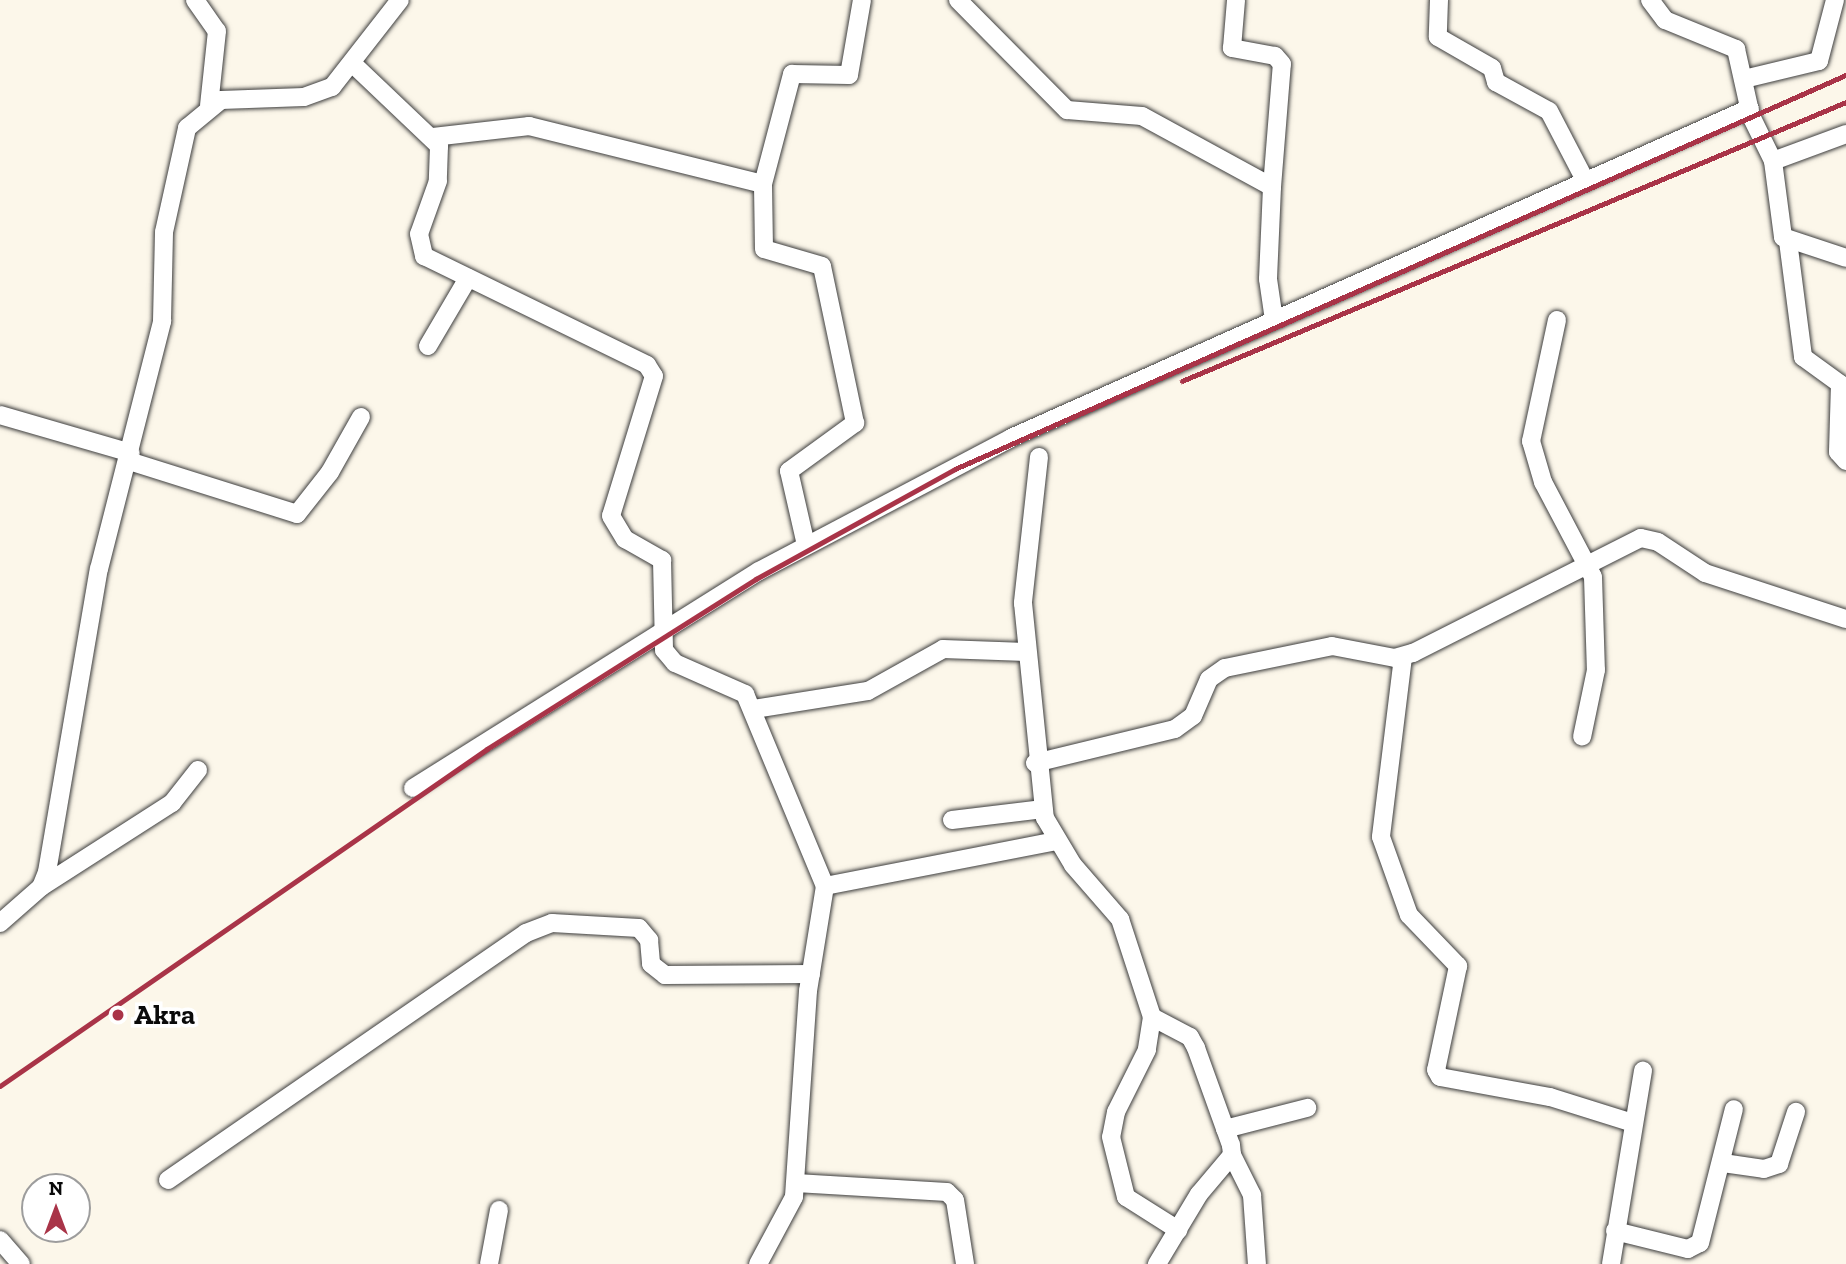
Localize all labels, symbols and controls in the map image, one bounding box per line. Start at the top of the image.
place label: Akra [134,998,195,1032]
marker: Akra [108,1005,128,1025]
north arrow [21,1173,91,1243]
text: N [49,1177,63,1200]

